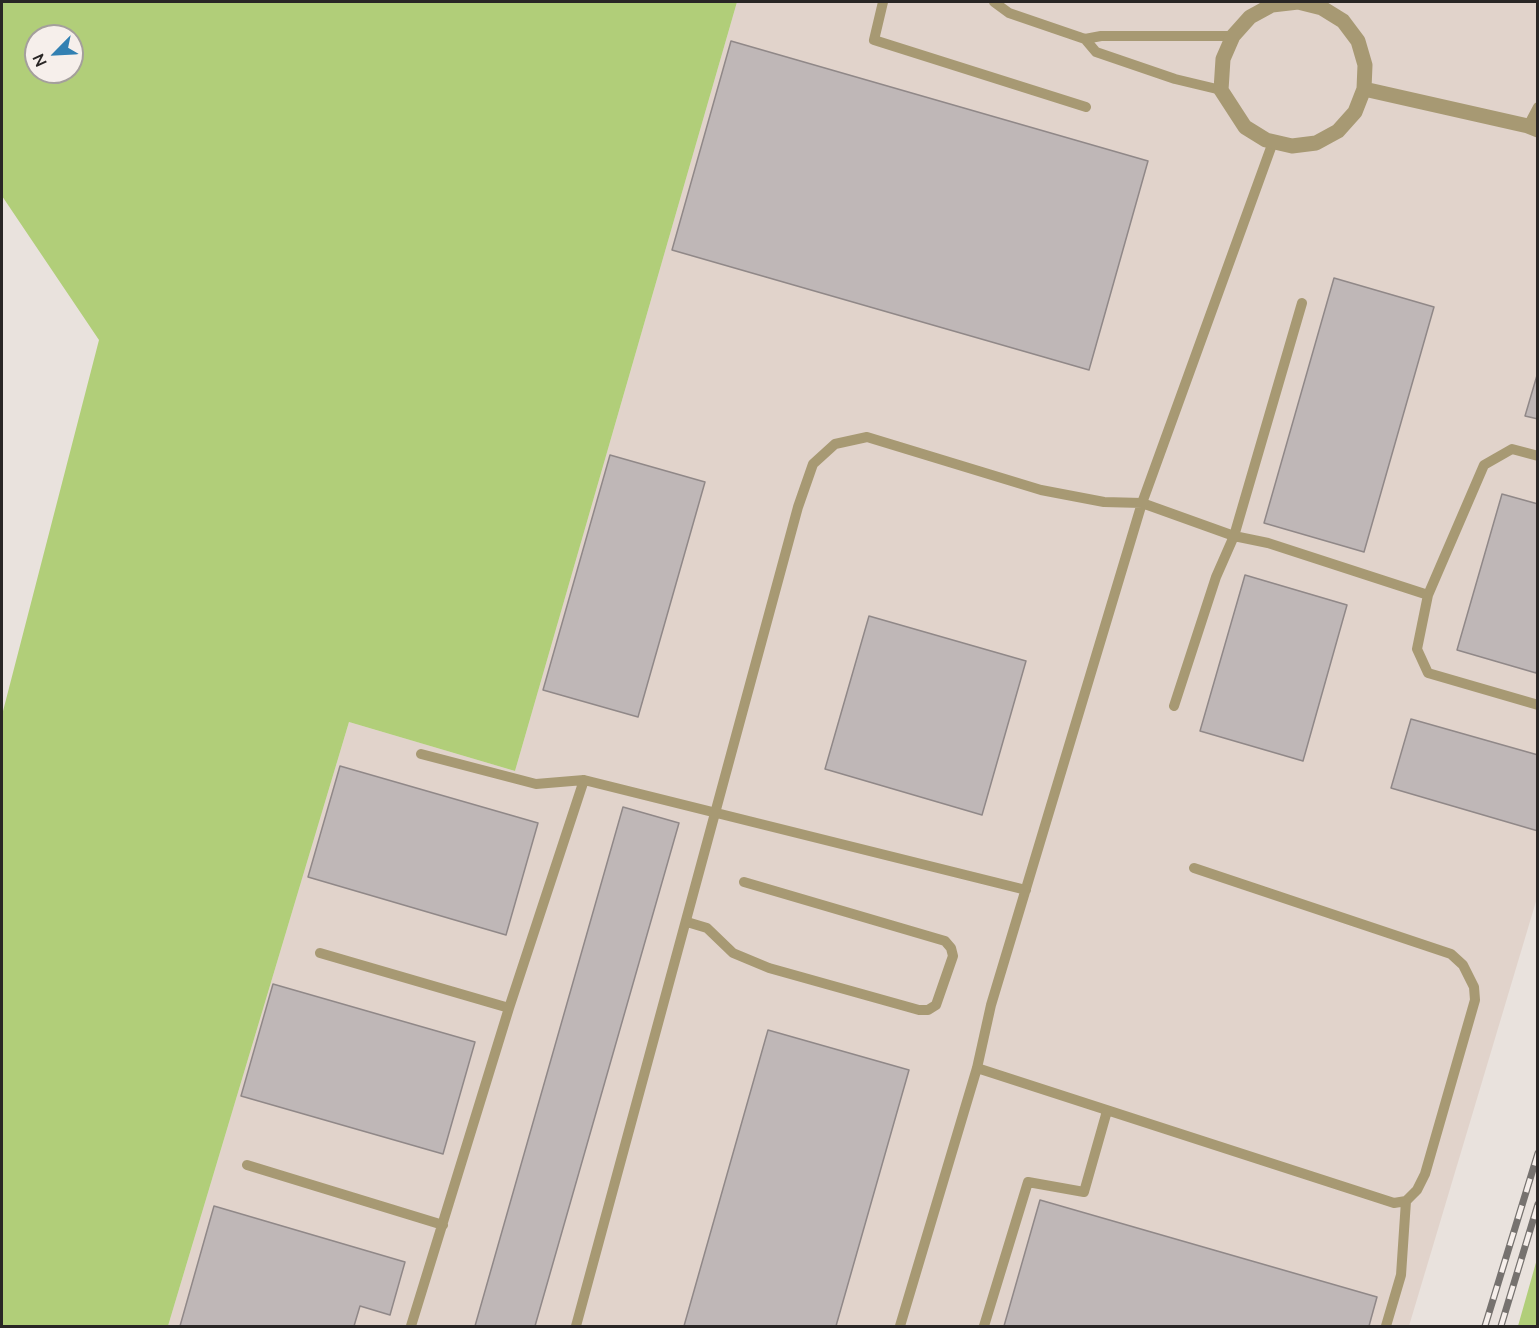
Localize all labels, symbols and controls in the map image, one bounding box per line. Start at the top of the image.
north arrow [24,24,84,84]
text: N [28,51,51,70]

